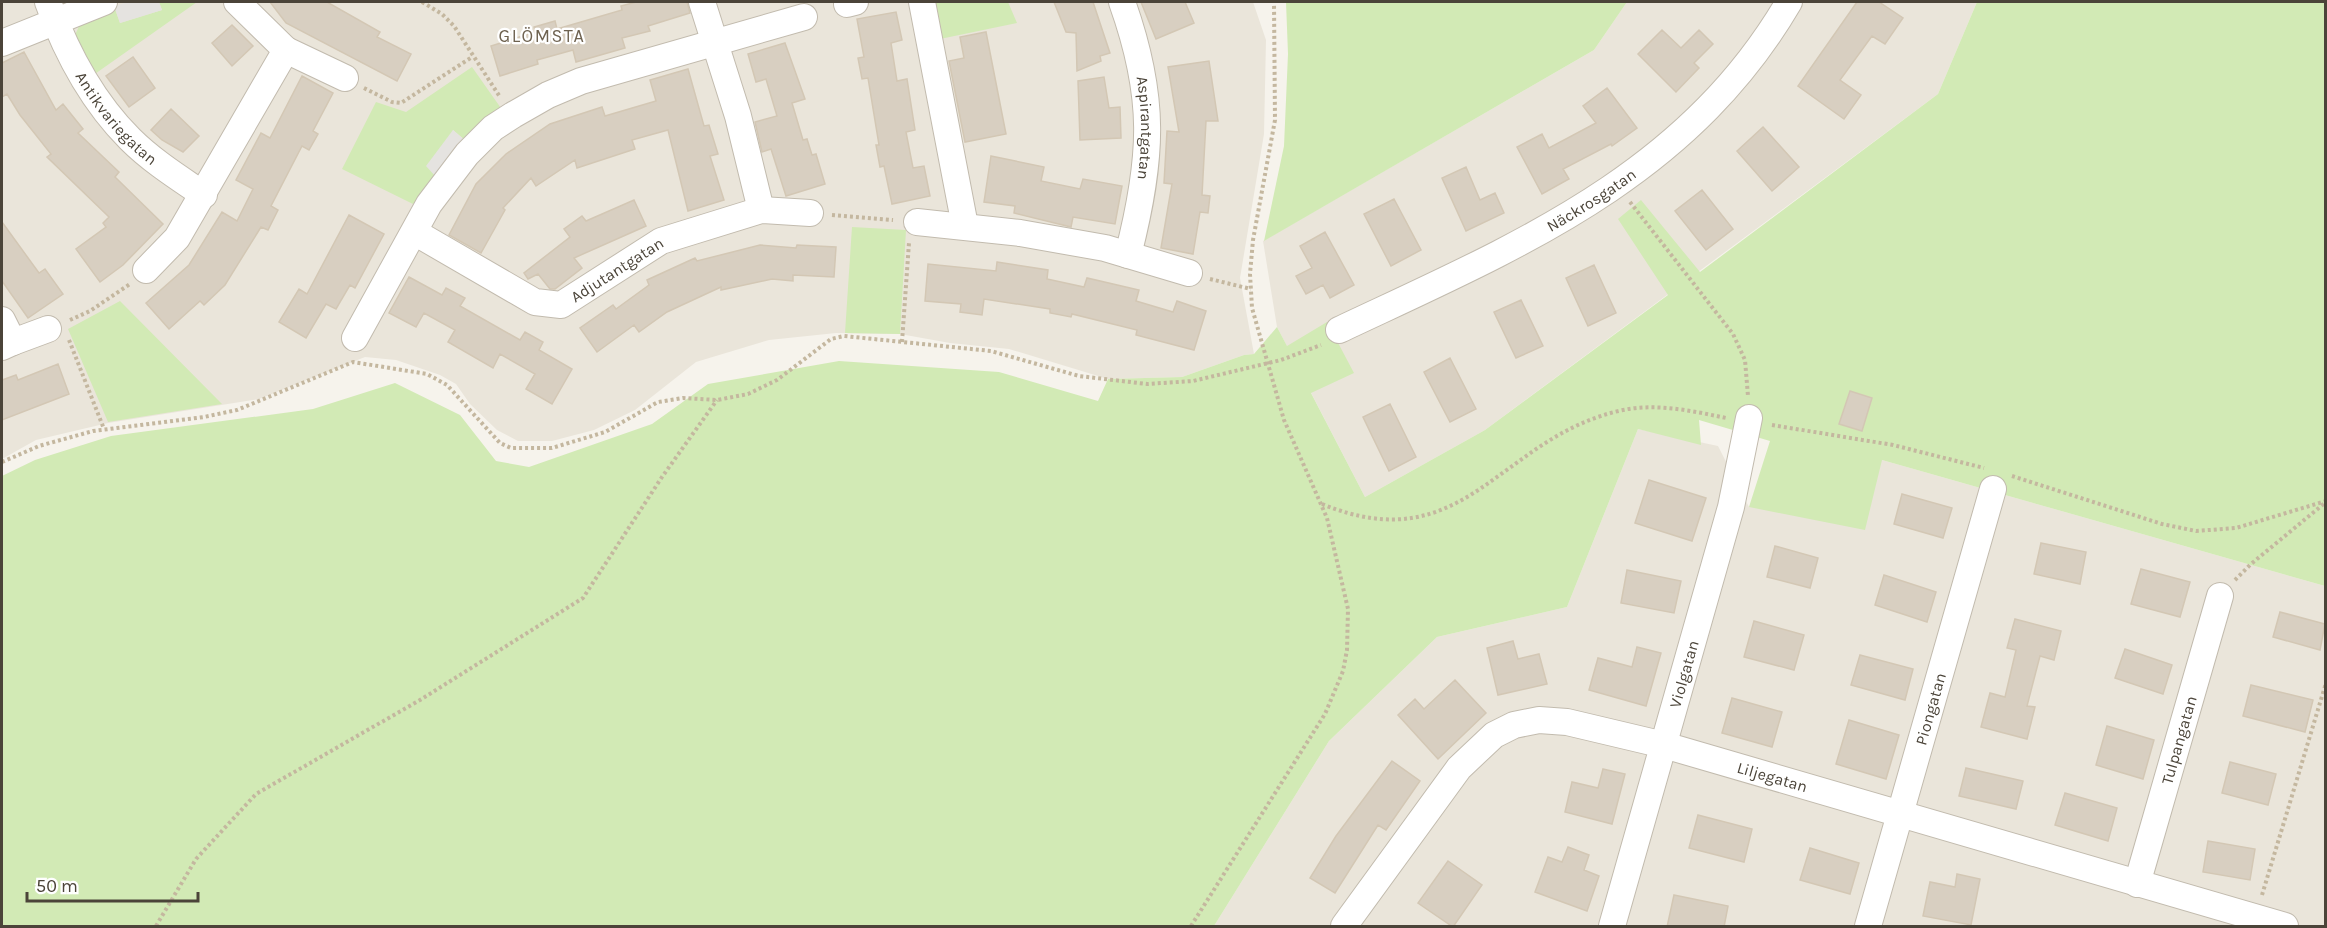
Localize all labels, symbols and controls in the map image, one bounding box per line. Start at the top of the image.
district label: GLÖMSTA [499,25,585,47]
street label: Antikvariegatan [71,68,161,169]
street label: Aspirantgatan [1132,75,1156,181]
street label: Näckrosgatan [1543,164,1640,236]
street label: Adjutantgatan [567,233,667,306]
street label: Violgatan [1665,638,1703,710]
street label: Piongatan [1911,670,1950,747]
street label: Tulpangatan [2157,694,2201,786]
street label: Liljegatan [1735,758,1810,796]
scale bar [27,865,198,903]
text: 50 m [36,875,78,897]

